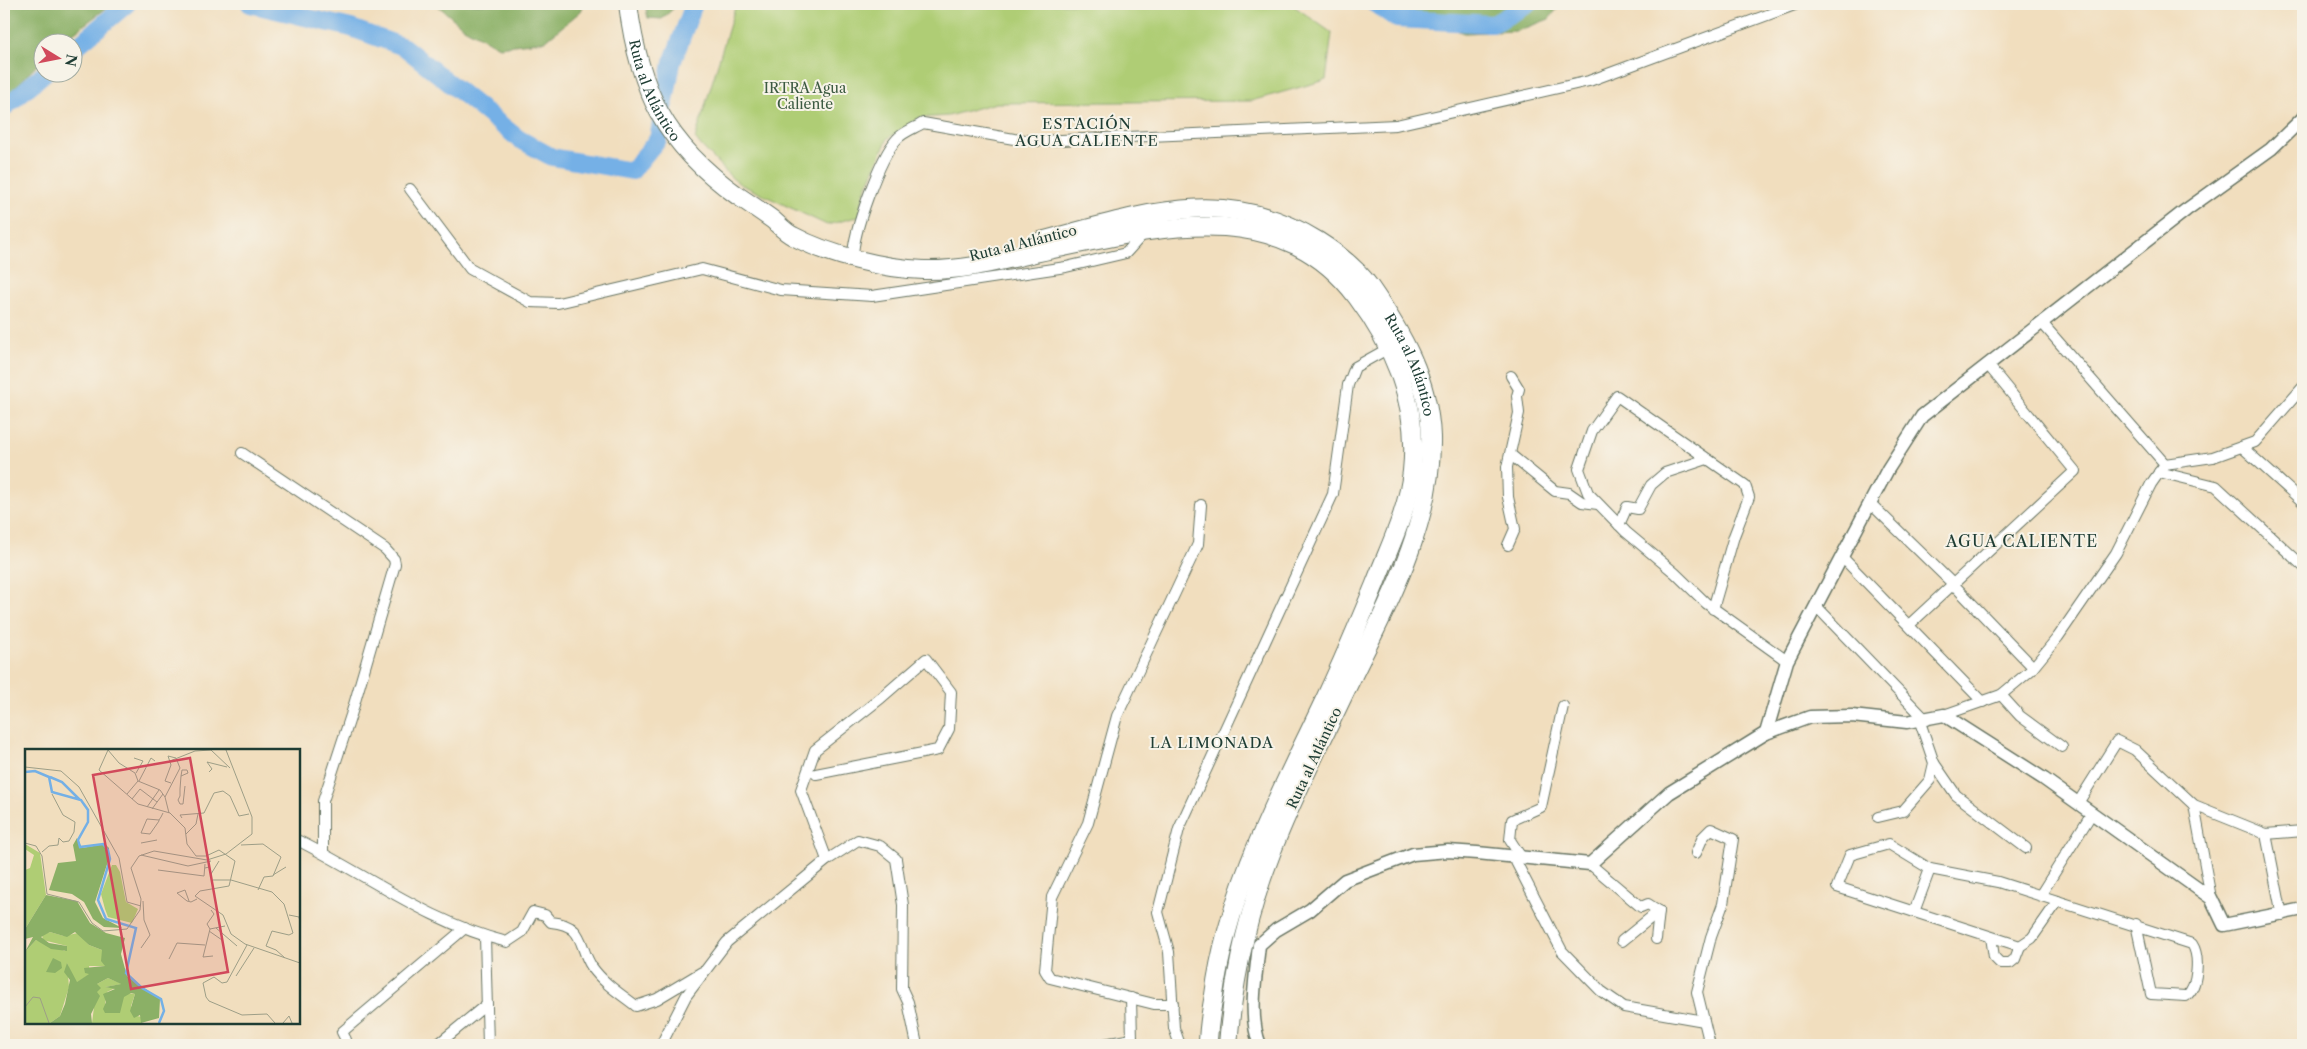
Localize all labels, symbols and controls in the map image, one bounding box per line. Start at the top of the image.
north arrow [32,32,82,82]
street label: Ruta al Atlántico [625,38,684,145]
text: N [61,53,81,68]
park label: IRTRA Agua Caliente [764,79,847,113]
district label: ESTACIÓN AGUA CALIENTE [1014,114,1159,150]
street label: Ruta al Atlántico [967,221,1079,265]
street label: Ruta al Atlántico [1381,310,1438,418]
district label: AGUA CALIENTE [1945,531,2098,551]
street label: Ruta al Atlántico [1283,704,1345,812]
district label: LA LIMONADA [1150,733,1274,752]
inset map [25,749,300,1024]

